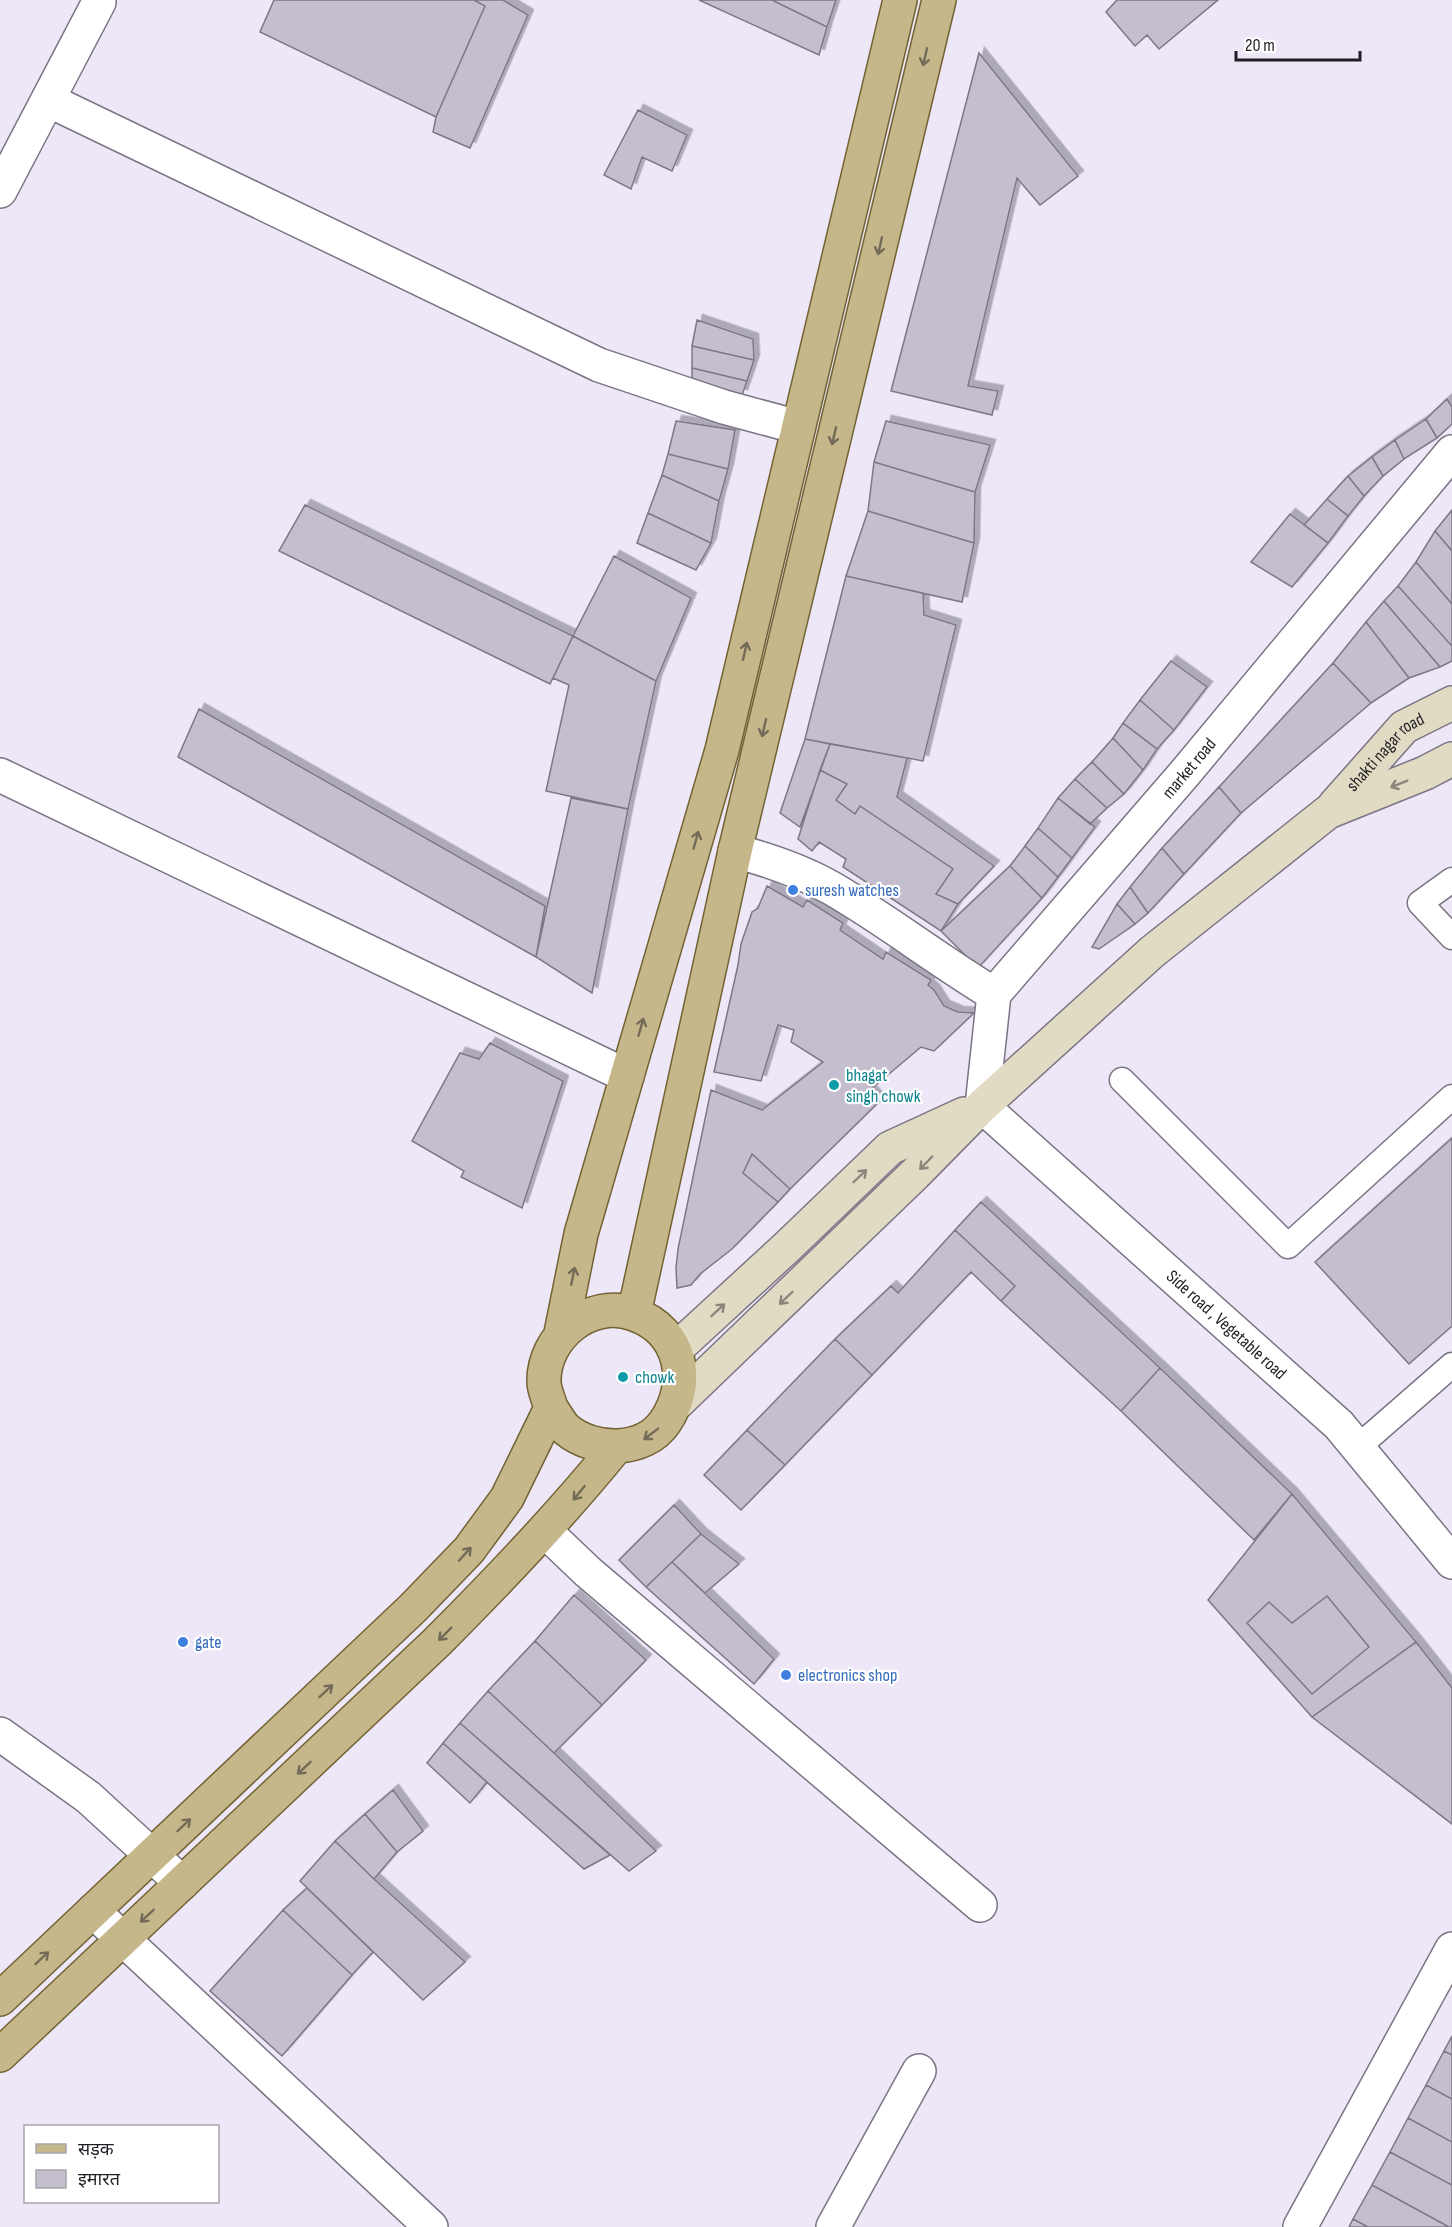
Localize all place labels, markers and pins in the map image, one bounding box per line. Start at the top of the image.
place label: suresh watches [805,880,899,901]
marker: suresh watches [786,883,800,897]
place label: bhagat singh chowk [846,1065,921,1107]
marker: bhagat singh chowk [827,1078,841,1092]
place label: chowk [635,1367,674,1388]
marker: chowk [616,1370,630,1384]
place label: gate [195,1632,221,1653]
marker: gate [176,1635,190,1649]
place label: electronics shop [798,1665,897,1686]
marker: electronics shop [779,1668,793,1682]

